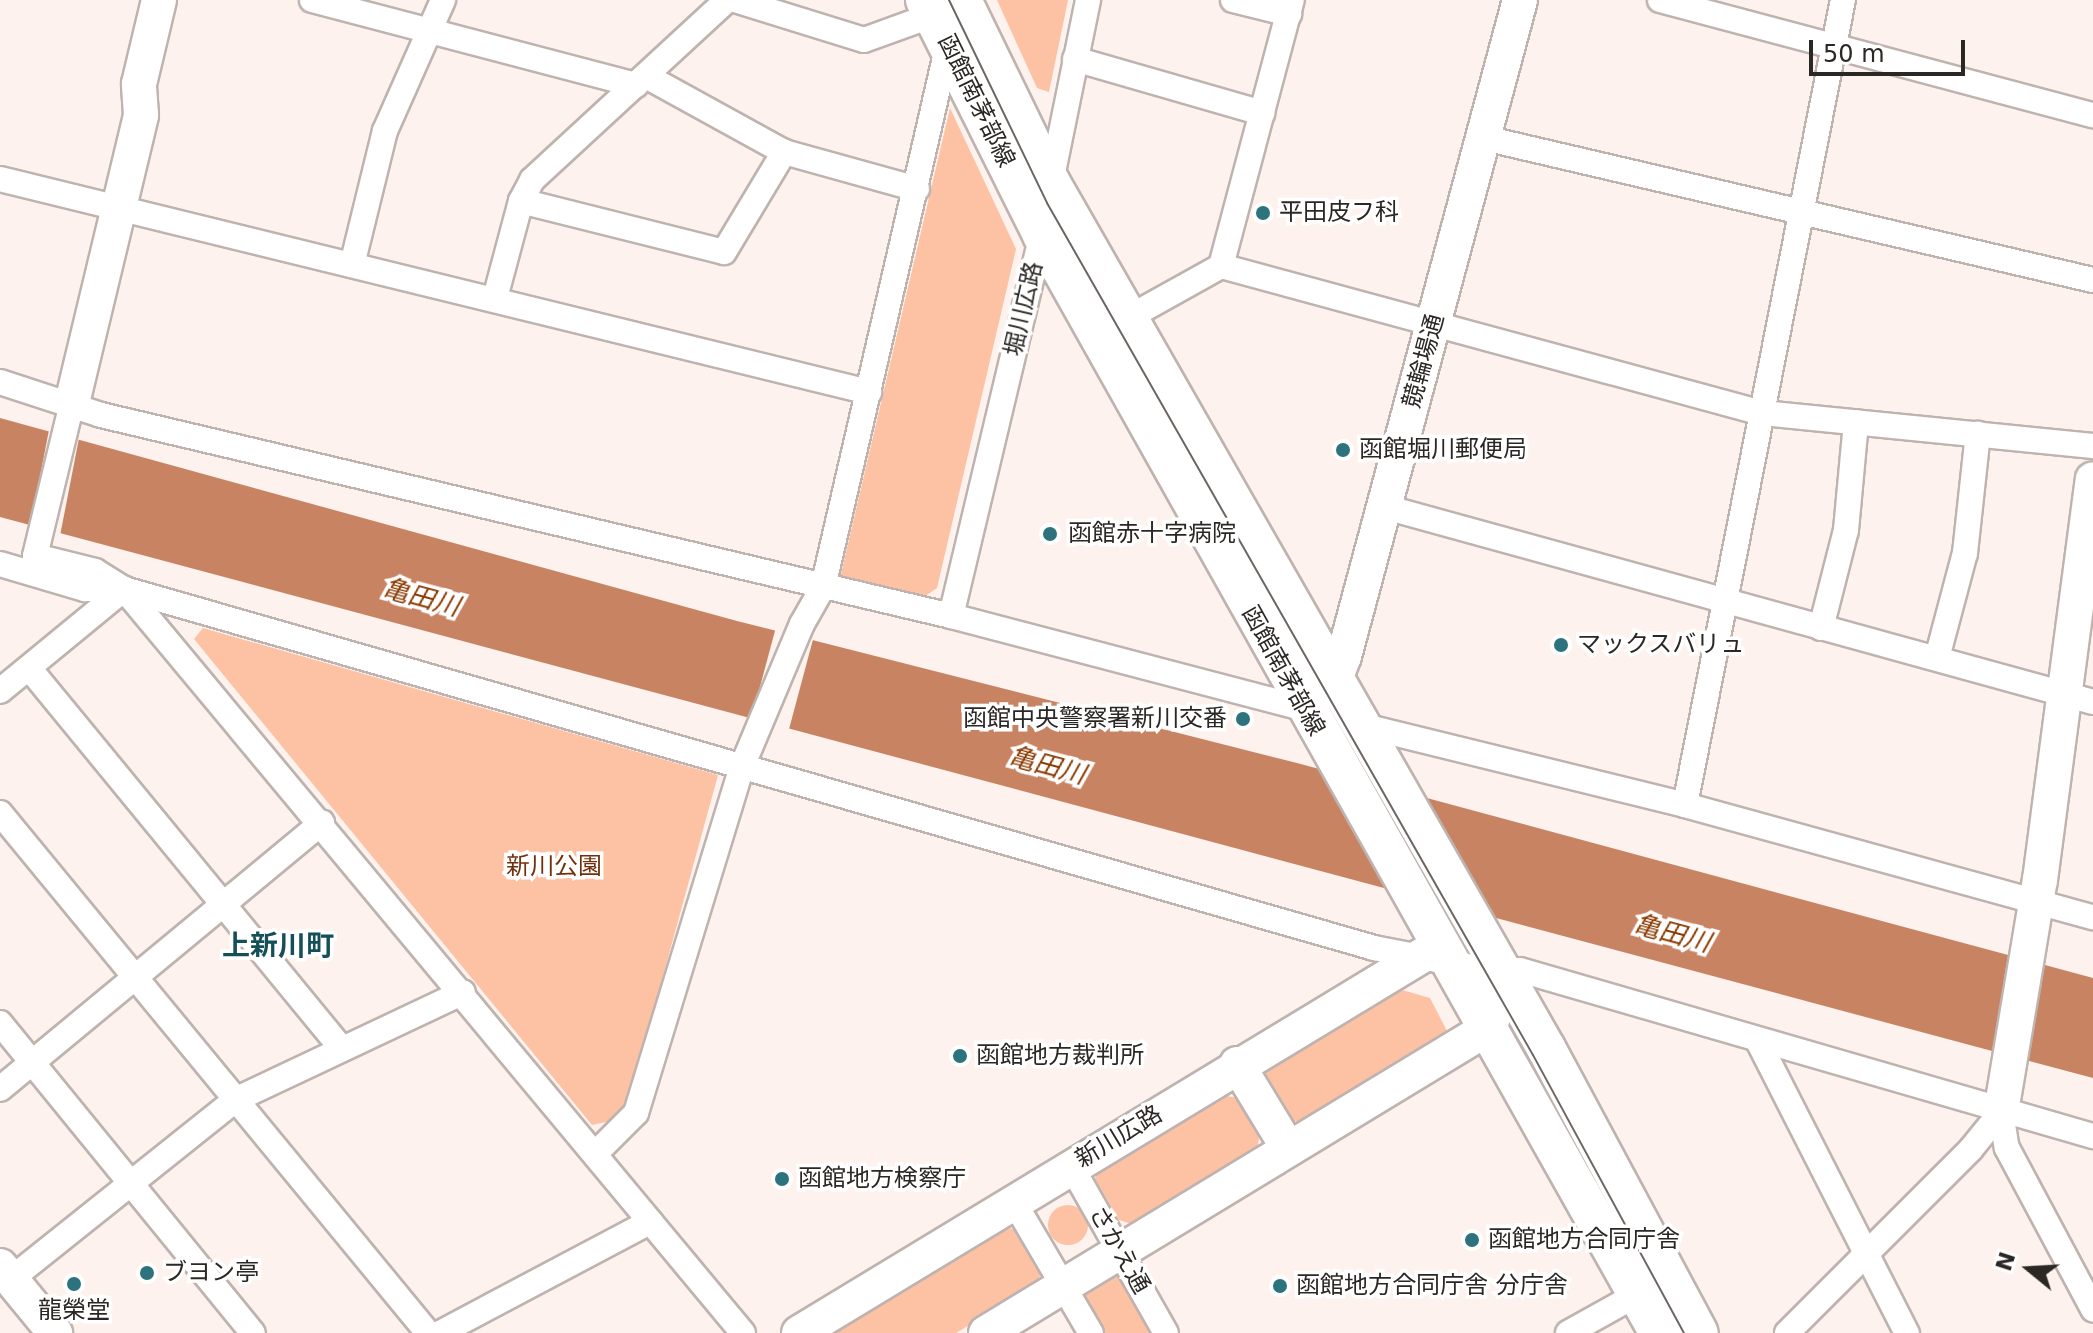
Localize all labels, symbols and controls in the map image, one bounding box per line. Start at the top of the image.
scale bar [1813,24,1969,74]
street label: 函館南茅部線 [931,30,1021,172]
text: 50 m [1823,40,1885,68]
place label: 平田皮フ科 [1279,199,1399,227]
marker: 平田皮フ科 [1254,204,1272,222]
street label: 堀川広路 [999,259,1049,359]
street label: 競輪場通 [1398,311,1450,411]
place label: 函館堀川郵便局 [1359,436,1527,464]
marker: 函館堀川郵便局 [1334,441,1352,459]
place label: 函館赤十字病院 [1068,520,1236,548]
marker: 函館赤十字病院 [1039,523,1061,545]
water label: 亀田川 [379,573,463,623]
street label: 函館南茅部線 [1235,601,1331,741]
place label: マックスバリュ [1577,631,1745,659]
marker: マックスバリュ [1552,636,1570,654]
place label: 函館中央警察署新川交番 [963,705,1227,733]
marker: 函館中央警察署新川交番 [1234,710,1252,728]
water label: 亀田川 [1005,741,1089,791]
park label: 新川公園 [506,853,602,881]
water label: 亀田川 [1630,909,1714,959]
district label: 上新川町 [222,929,334,963]
place label: 函館地方裁判所 [976,1042,1144,1070]
marker: 函館地方裁判所 [951,1047,969,1065]
street label: 新川広路 [1070,1100,1168,1174]
place label: 函館地方検察庁 [798,1165,966,1193]
marker: 函館地方検察庁 [773,1170,791,1188]
street label: さかえ通 [1083,1201,1155,1299]
place label: 函館地方合同庁舎 [1488,1226,1680,1254]
north arrow [1989,1229,2069,1309]
marker: 函館地方合同庁舎 [1463,1231,1481,1249]
text: N [1991,1249,2020,1274]
place label: ブヨン亭 [163,1259,259,1287]
marker: ブヨン亭 [138,1264,156,1282]
place label: 函館地方合同庁舎 分庁舎 [1296,1272,1568,1300]
marker: 龍榮堂 [65,1275,83,1293]
marker: 函館地方合同庁舎 分庁舎 [1271,1277,1289,1295]
place label: 龍榮堂 [38,1297,110,1325]

